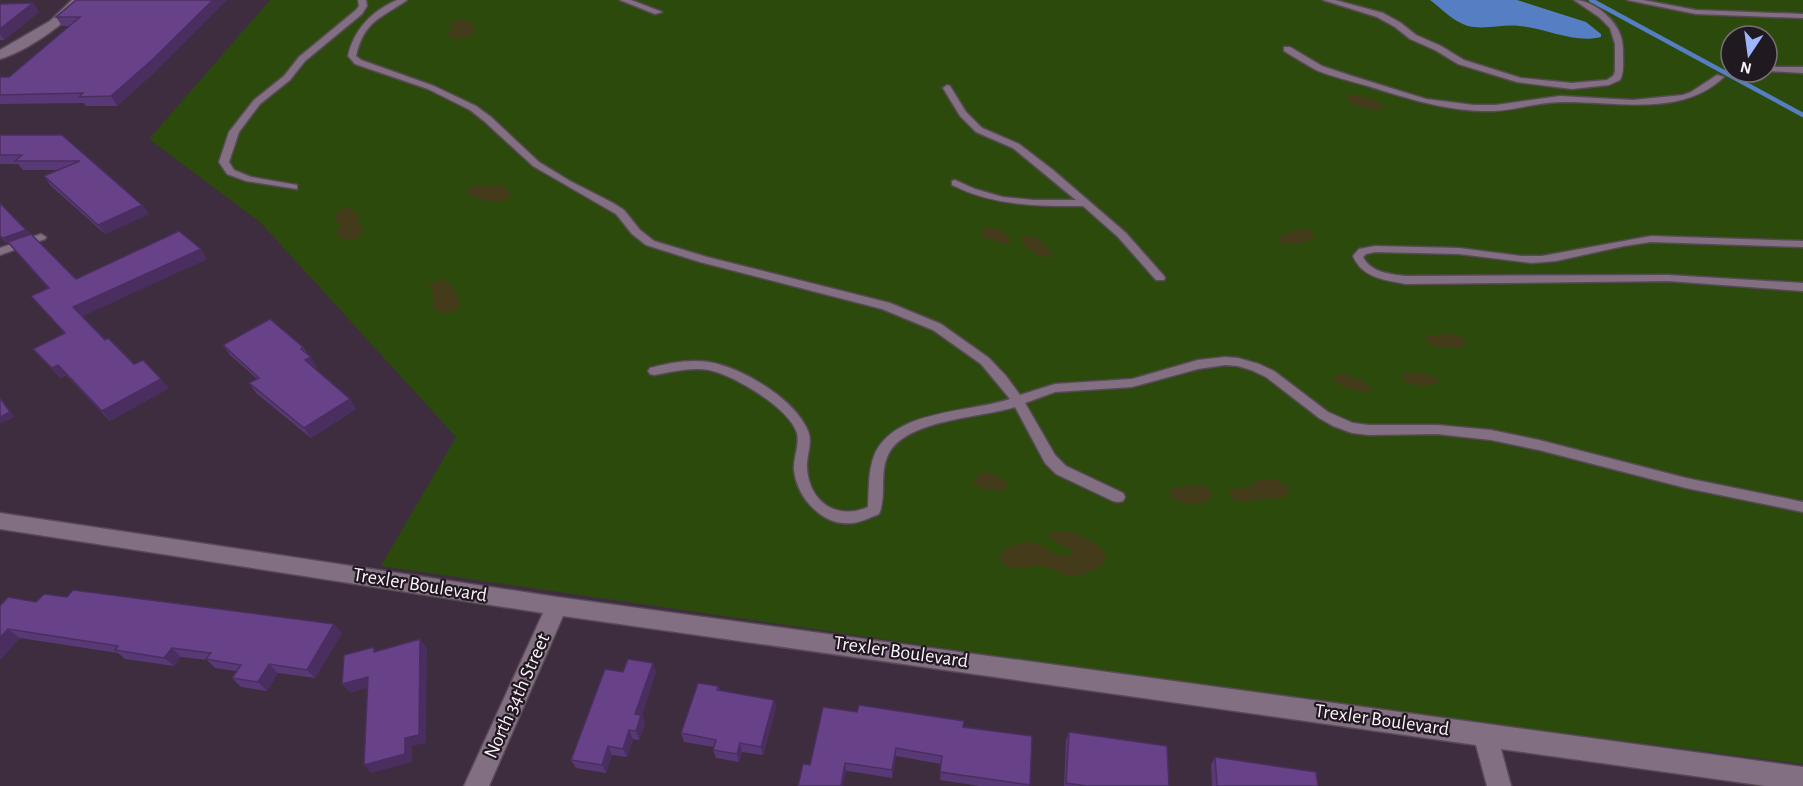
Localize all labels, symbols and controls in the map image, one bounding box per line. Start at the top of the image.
north arrow [1719,24,1779,84]
text: N [1739,59,1753,77]
street label: Trexler Boulevard [352,565,488,605]
street label: North 34th Street [481,630,554,761]
street label: Trexler Boulevard [833,633,969,671]
street label: Trexler Boulevard [1314,701,1450,739]

